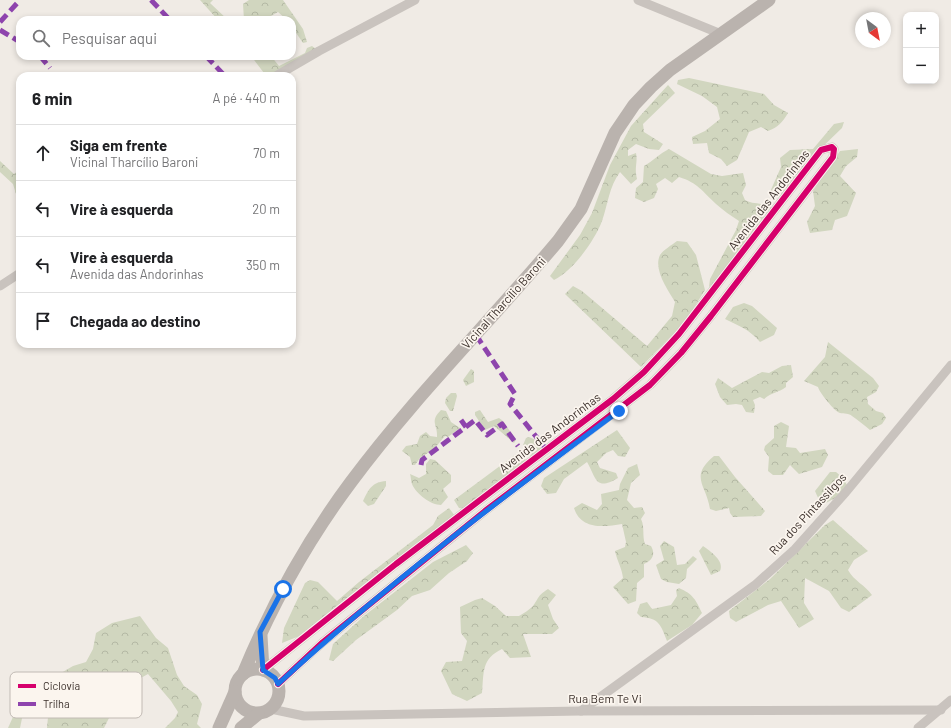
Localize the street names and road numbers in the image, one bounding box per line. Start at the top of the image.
street label: Avenida das Andorinhas [725,146,812,252]
street label: Vicinal Tharcílio Baroni [458,254,548,351]
street label: Avenida das Andorinhas [496,389,603,475]
street label: Rua dos Pintassilgos [766,469,849,557]
street label: Rua Bem Te Vi [568,691,642,705]

